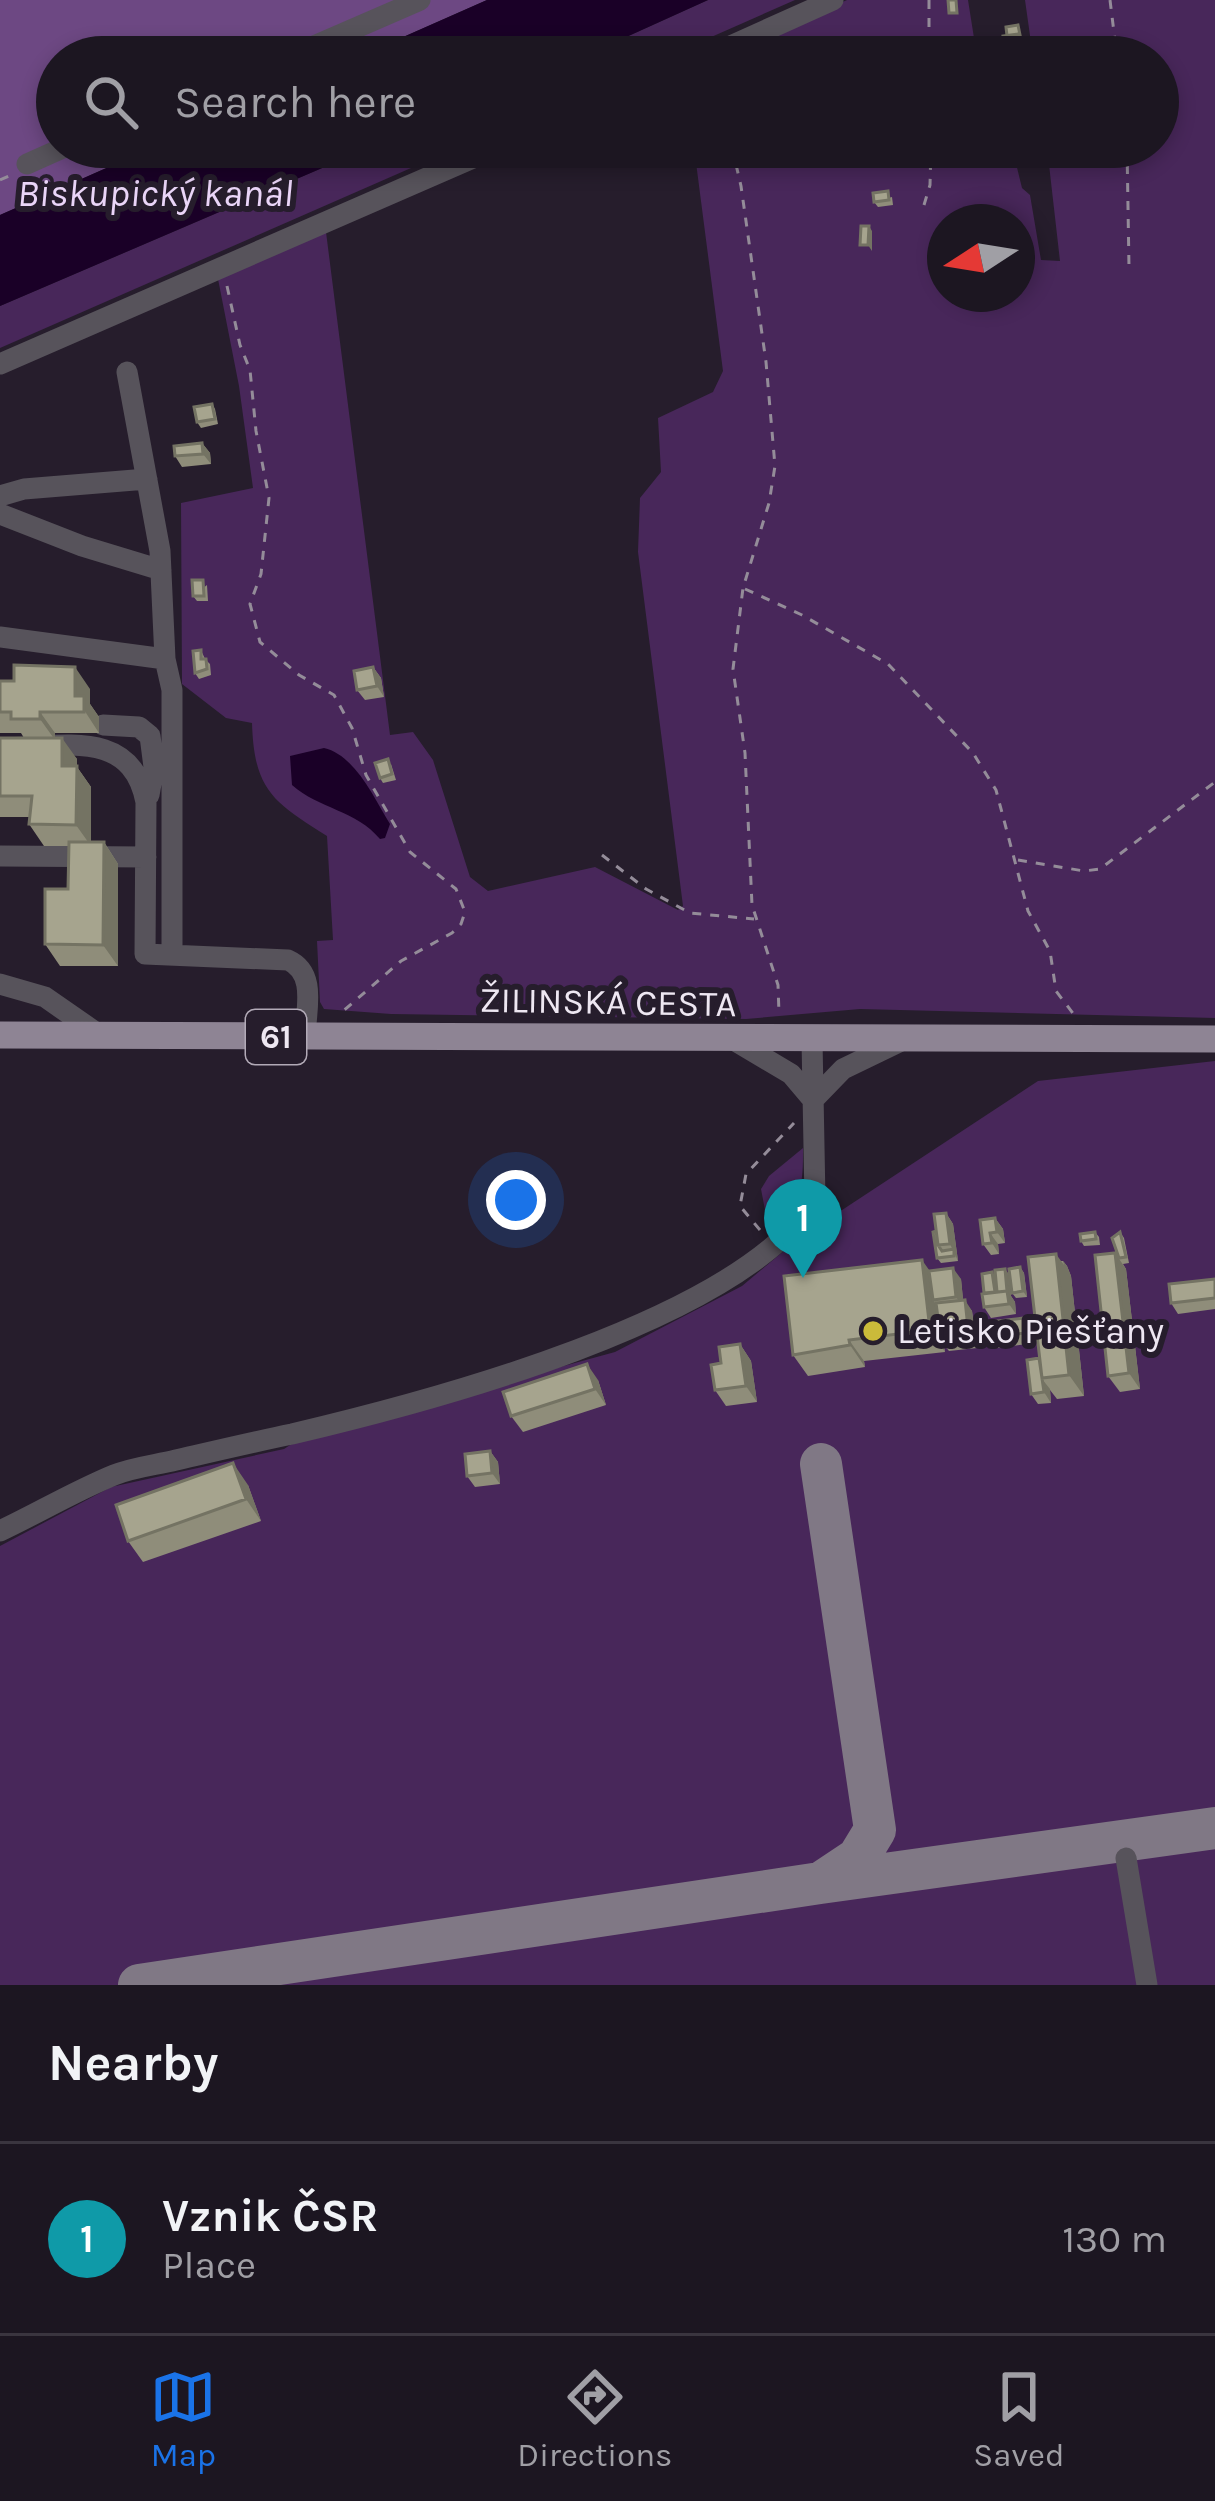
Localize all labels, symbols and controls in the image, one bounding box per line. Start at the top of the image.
search box [36,36,1179,168]
icon: search [78,69,144,135]
text: Search here [174,76,416,128]
water label: Biskupický kanál [17,170,293,216]
north arrow [927,204,1035,312]
street label: ŽILINSKÁ CESTA [479,978,737,1025]
road number: 61 [246,1010,306,1064]
your location [486,1170,546,1230]
pin: 1 [764,1179,842,1278]
place label: Letisko Piešťany [897,1310,1164,1352]
marker: Letisko Piešťany [860,1318,886,1344]
text: Nearby [48,2033,218,2093]
text: Vznik ČSR [162,2190,378,2242]
text: 1 [80,2216,94,2262]
text: 130 m [1062,2216,1167,2262]
text: Place [162,2242,256,2288]
tab: Map [150,2364,216,2474]
tab: Directions [517,2364,672,2474]
tab: Saved [973,2364,1065,2474]

